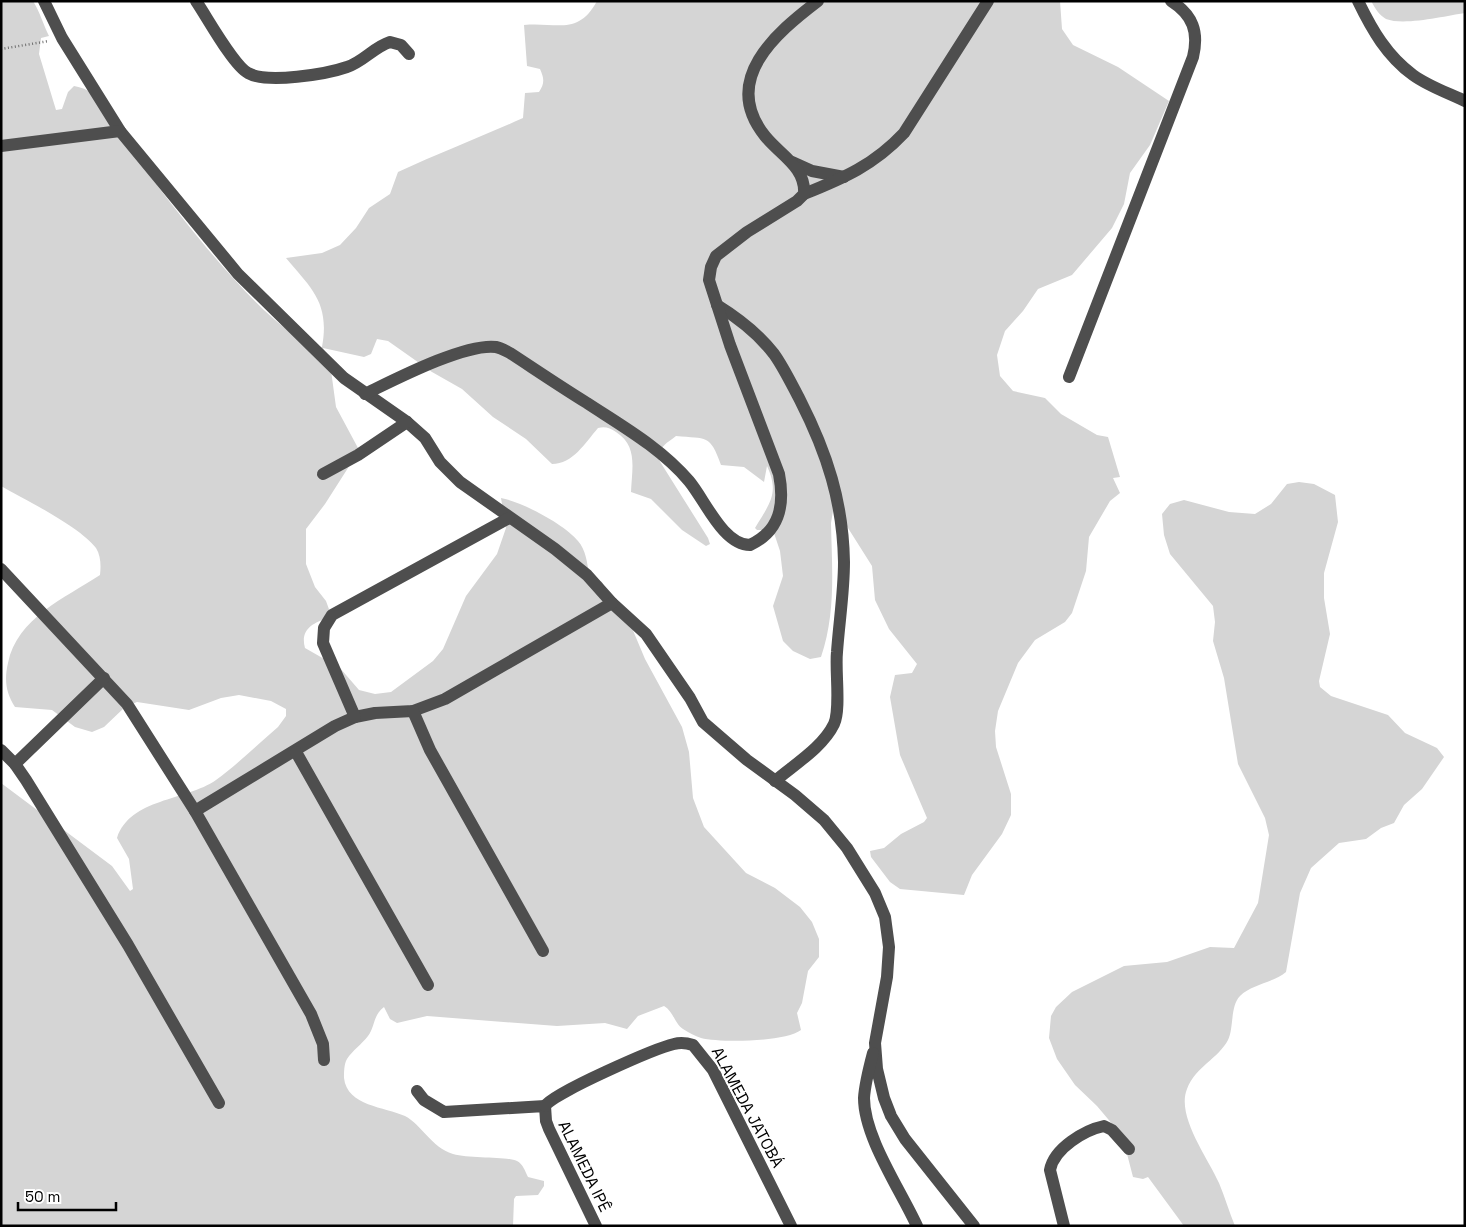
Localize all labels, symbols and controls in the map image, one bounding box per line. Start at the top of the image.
street label: ALAMEDA JATOBÁ [707,1043,788,1171]
street label: ALAMEDA IPÊ [553,1117,616,1215]
scale bar [18,1180,115,1212]
text: 50 m [25,1187,60,1206]

